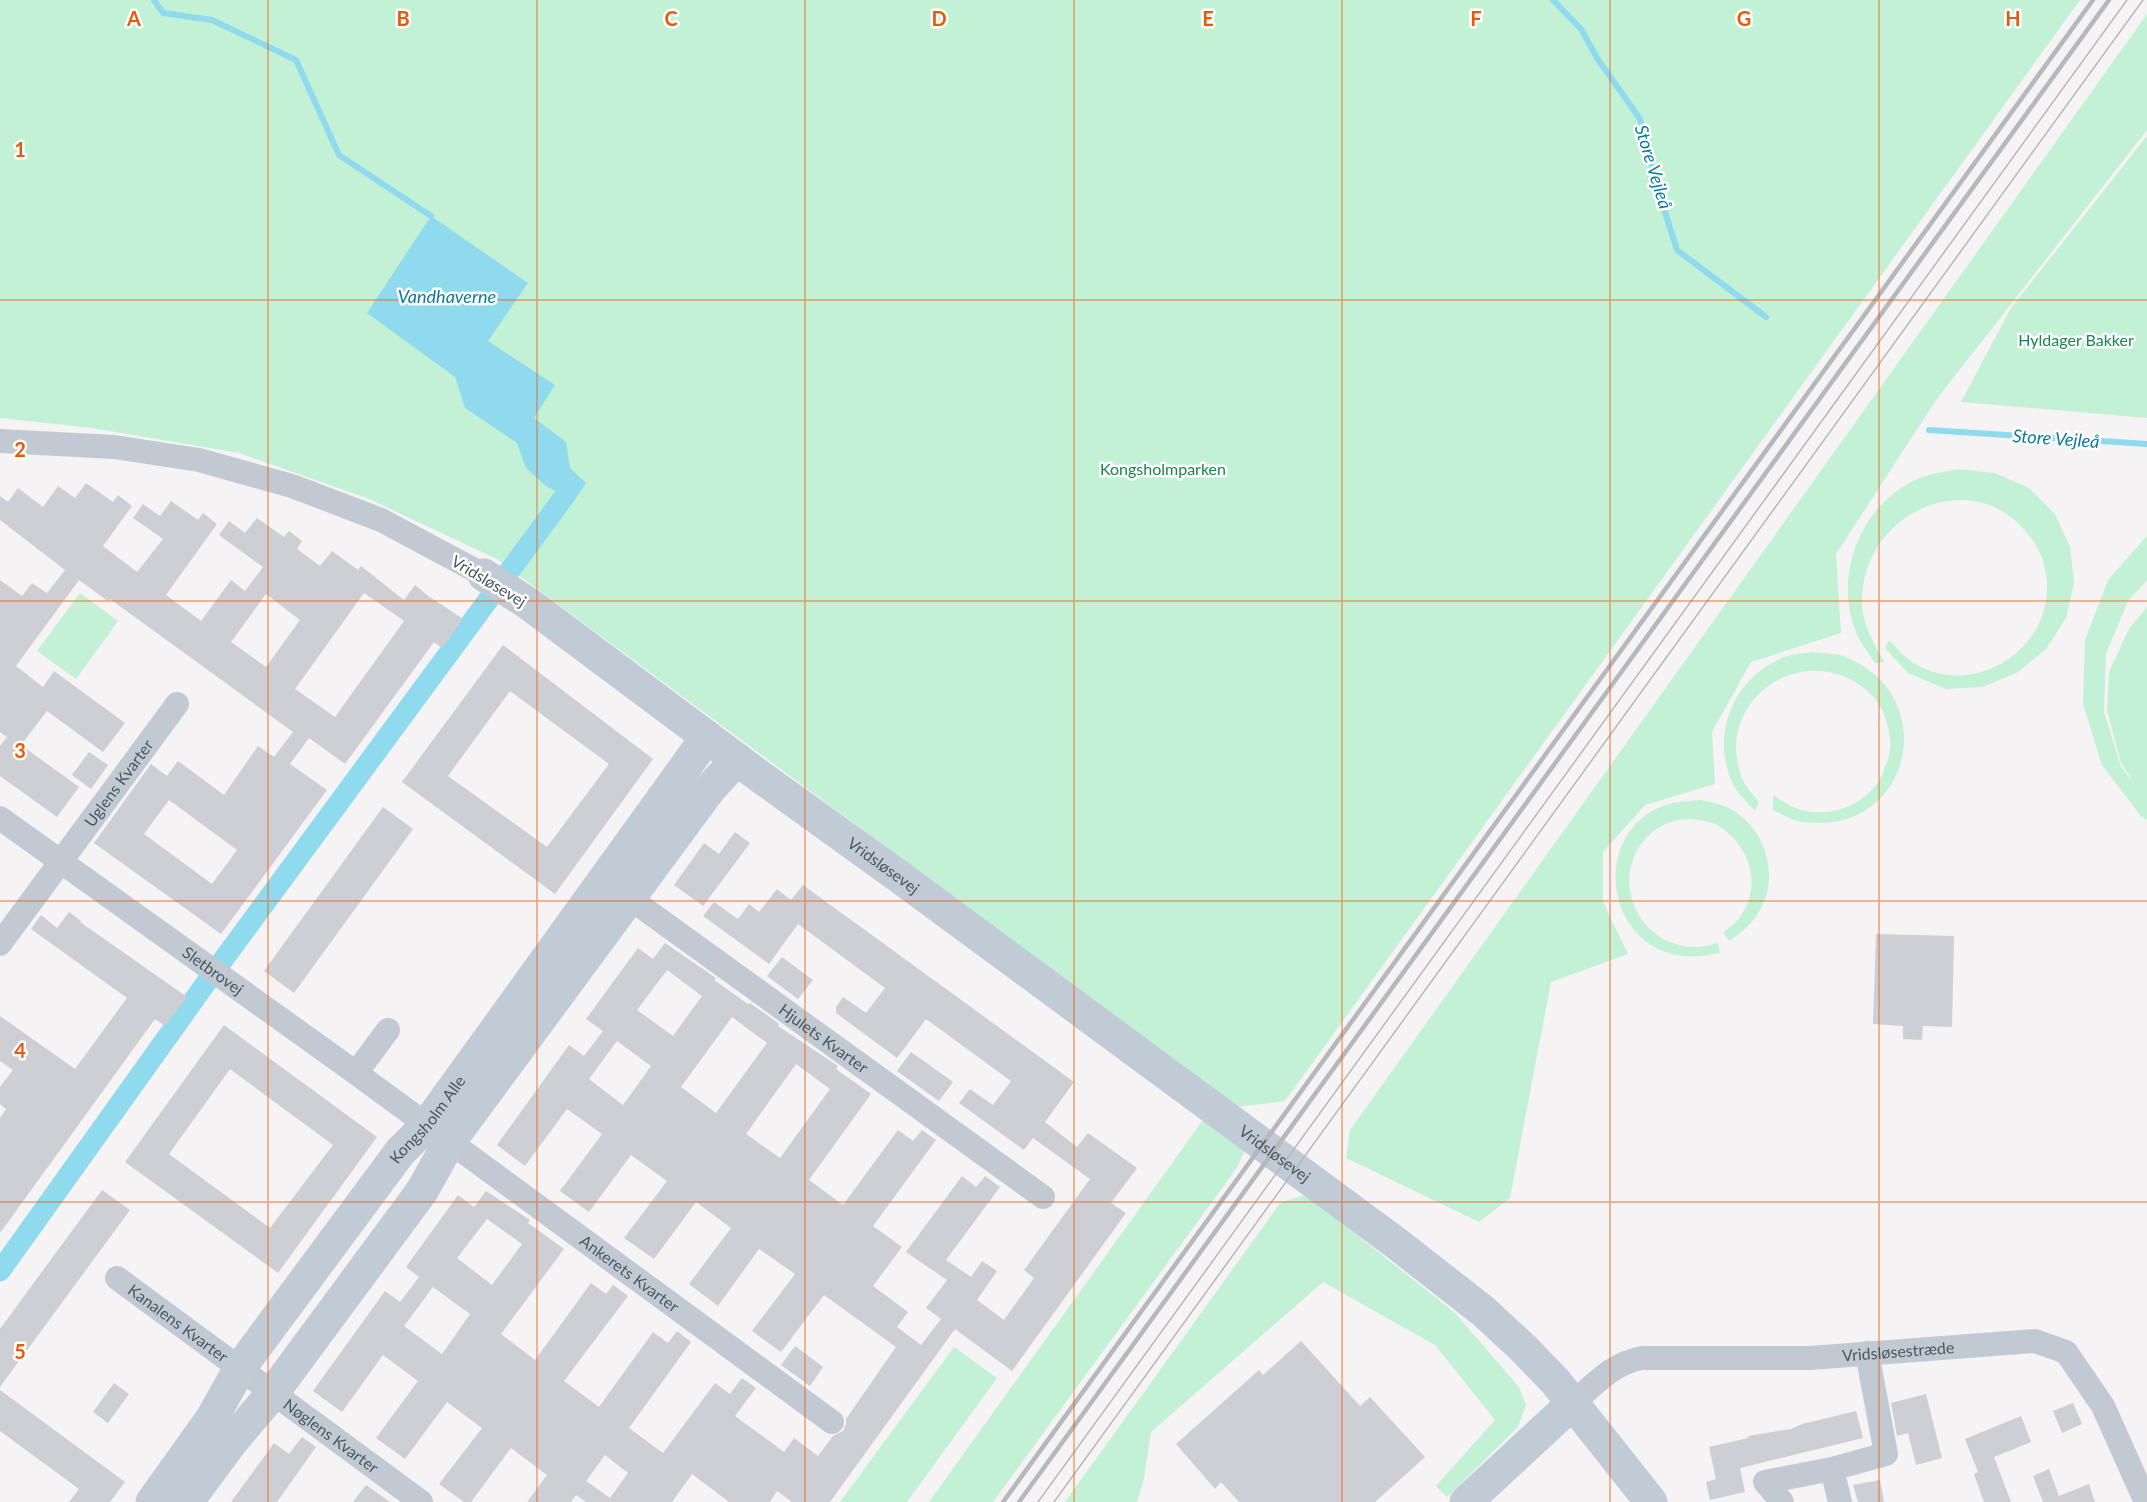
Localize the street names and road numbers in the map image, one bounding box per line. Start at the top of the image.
street label: Vridsløsevej [448,551,530,610]
street label: Uglens Kvarter [80,735,157,830]
street label: Vridsløsevej [844,833,923,897]
street label: Sletbrovej [179,942,247,998]
street label: Hjulets Kvarter [776,999,872,1077]
street label: Kongsholm Alle [385,1071,469,1167]
street label: Vridsløsevej [1236,1121,1315,1186]
street label: Ankerets Kvarter [576,1230,683,1316]
street label: Kanalens Kvarter [125,1280,232,1366]
street label: Vridsløsestræde [1841,1337,1955,1365]
street label: Nøglens Kvarter [280,1394,383,1477]

